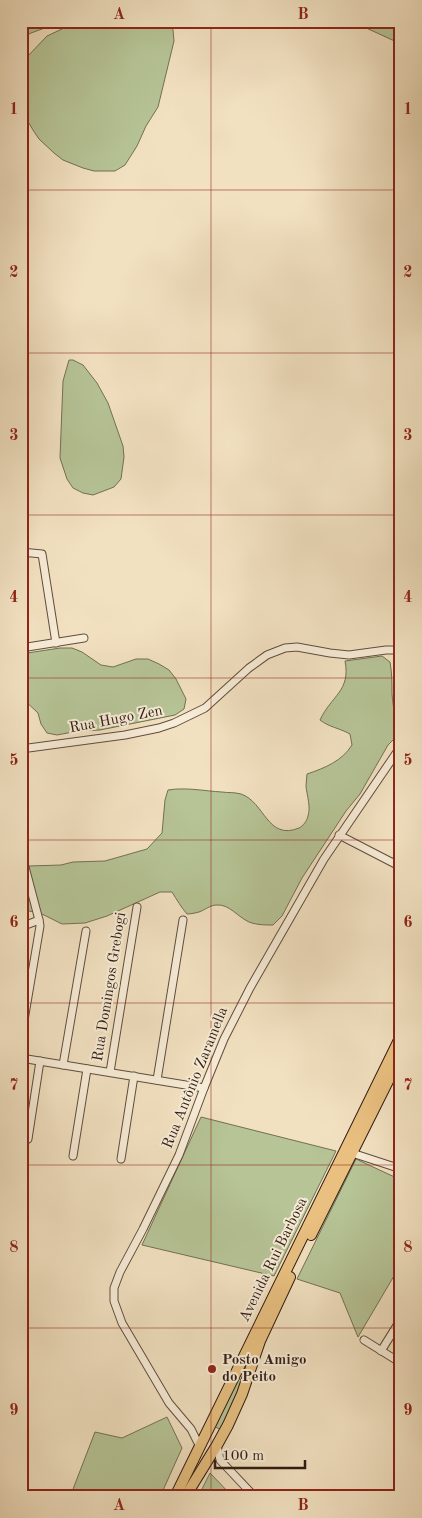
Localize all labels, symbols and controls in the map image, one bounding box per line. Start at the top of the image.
text: A [113,7,125,23]
text: B [297,7,309,23]
text: 1 [9,102,19,118]
text: 1 [403,102,413,118]
text: 2 [9,265,19,281]
text: 2 [403,265,413,281]
text: 3 [9,428,19,444]
text: 3 [403,428,413,444]
text: 4 [9,590,19,606]
text: 4 [403,590,413,606]
street label: Rua Hugo Zen [68,704,164,736]
text: 5 [9,753,19,769]
text: 5 [403,753,413,769]
street label: Rua Domingos Grebogi [91,911,129,1063]
text: 6 [9,915,19,931]
text: 6 [403,915,413,931]
street label: Rua Antônio Zaramella [161,1004,232,1151]
text: 7 [9,1078,19,1094]
text: 7 [403,1078,413,1094]
street label: Avenida Rui Barbosa [237,1195,311,1324]
text: 8 [9,1240,19,1256]
text: 8 [403,1240,413,1256]
place label: Posto Amigo do Peito [222,1353,307,1385]
marker: Posto Amigo do Peito [206,1363,218,1375]
text: 9 [9,1403,19,1419]
text: 9 [403,1403,413,1419]
scale bar [215,1438,304,1470]
text: 100 m [222,1449,264,1464]
text: A [113,1498,125,1514]
text: B [297,1498,309,1514]

